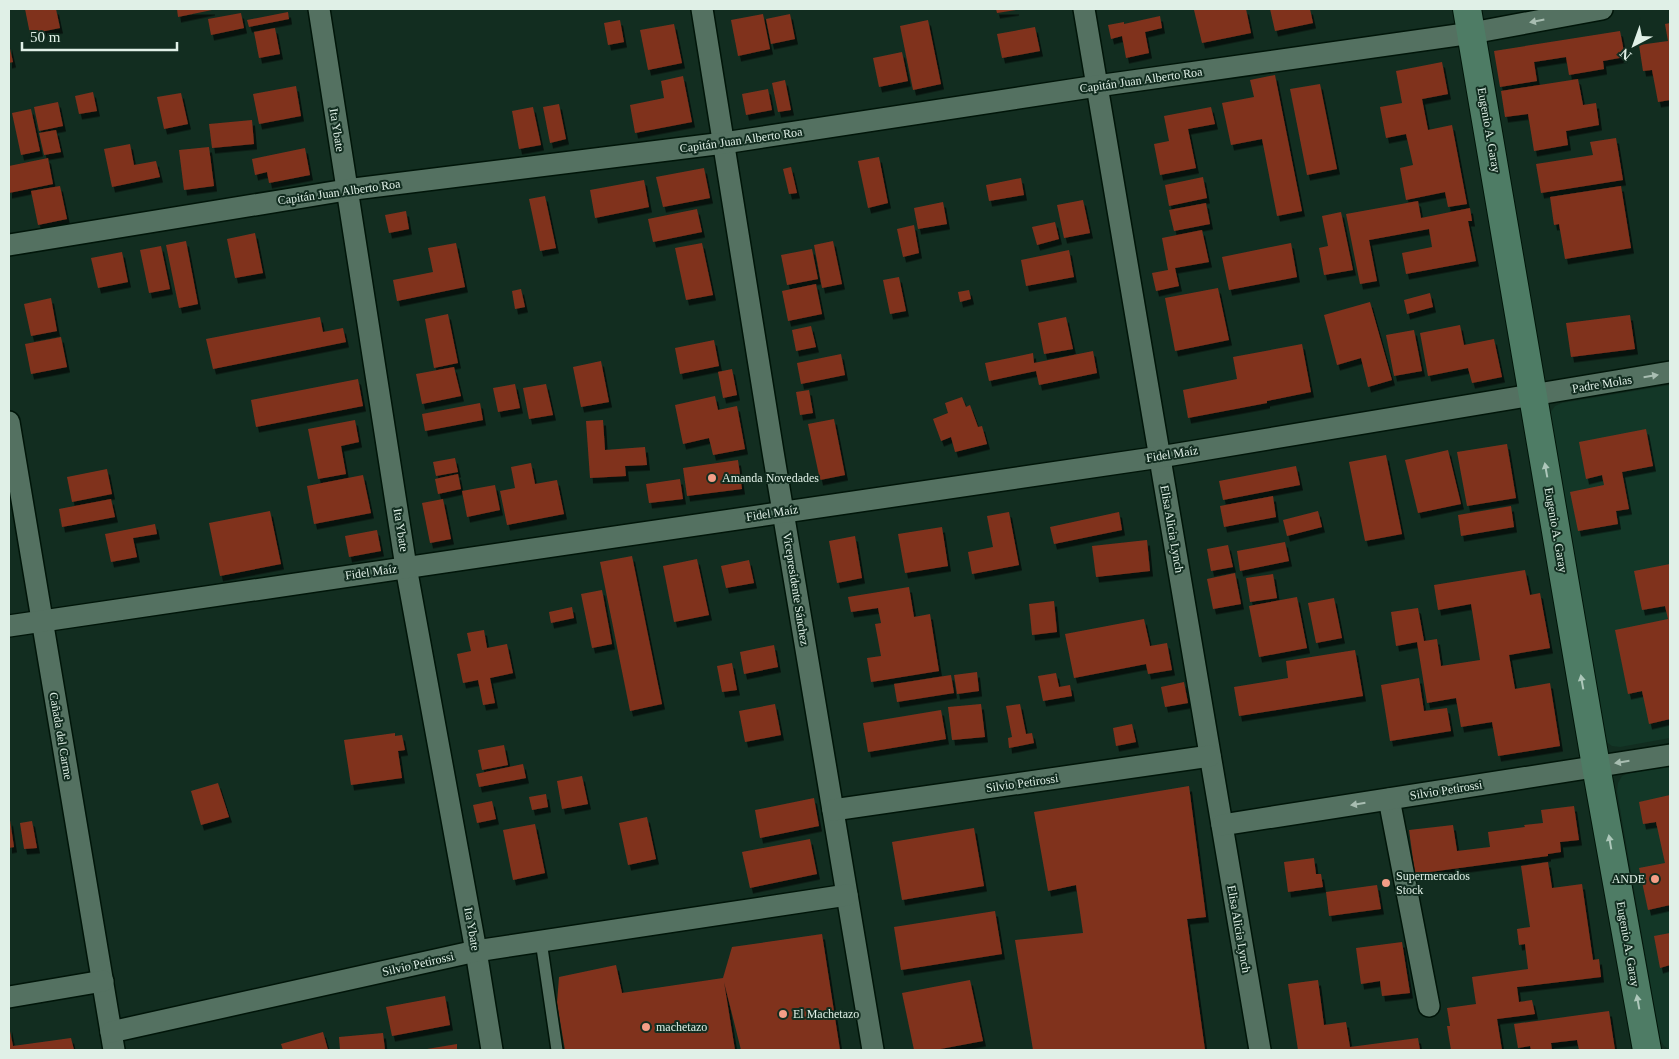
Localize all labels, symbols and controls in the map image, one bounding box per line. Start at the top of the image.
one-way arrow [1530,17,1545,25]
scale bar [22,20,178,52]
north arrow [1609,20,1659,70]
text: 50 m [30,29,61,45]
text: N [1617,45,1635,63]
street label: Capitán Juan Alberto Roa [1079,64,1204,96]
street label: Eugenio A. Garay [1475,86,1503,174]
street label: Ita Ybate [327,107,347,153]
street label: Capitán Juan Alberto Roa [679,124,804,156]
street label: Capitán Juan Alberto Roa [277,176,402,208]
one-way arrow [1643,371,1659,379]
street label: Padre Molas [1571,372,1633,396]
street label: Fidel Maíz [1145,443,1199,465]
one-way arrow [1542,462,1550,478]
place label: Amanda Novedades [722,471,819,485]
marker: Amanda Novedades [706,472,718,484]
street label: Elisa Alicia Lynch [1157,484,1187,574]
street label: Eugenio A. Garay [1542,486,1570,574]
street label: Fidel Maíz [745,502,799,524]
street label: Ita Ybate [391,507,411,553]
street label: Vicepresidente Sánchez [780,531,812,647]
street label: Fidel Maíz [344,561,398,583]
one-way arrow [1577,674,1585,690]
street label: Cañada del Carme [46,691,76,781]
one-way arrow [1614,759,1630,767]
street label: Silvio Petirossi [985,771,1060,795]
street label: Silvio Petirossi [1409,777,1484,803]
one-way arrow [1349,800,1365,808]
one-way arrow [1605,834,1613,850]
place label: Supermercados Stock [1396,869,1470,897]
place label: ANDE [1612,872,1645,886]
marker: ANDE [1649,873,1661,885]
marker: Supermercados Stock [1380,877,1392,889]
street label: Elisa Alicia Lynch [1224,884,1254,974]
street label: Eugenio A. Garay [1614,900,1642,988]
street label: Ita Ybate [461,906,483,952]
street label: Silvio Petirossi [381,949,456,979]
one-way arrow [1634,994,1642,1010]
place label: El Machetazo [793,1007,859,1021]
marker: El Machetazo [777,1008,789,1020]
place label: machetazo [656,1020,707,1034]
marker: machetazo [640,1021,652,1033]

